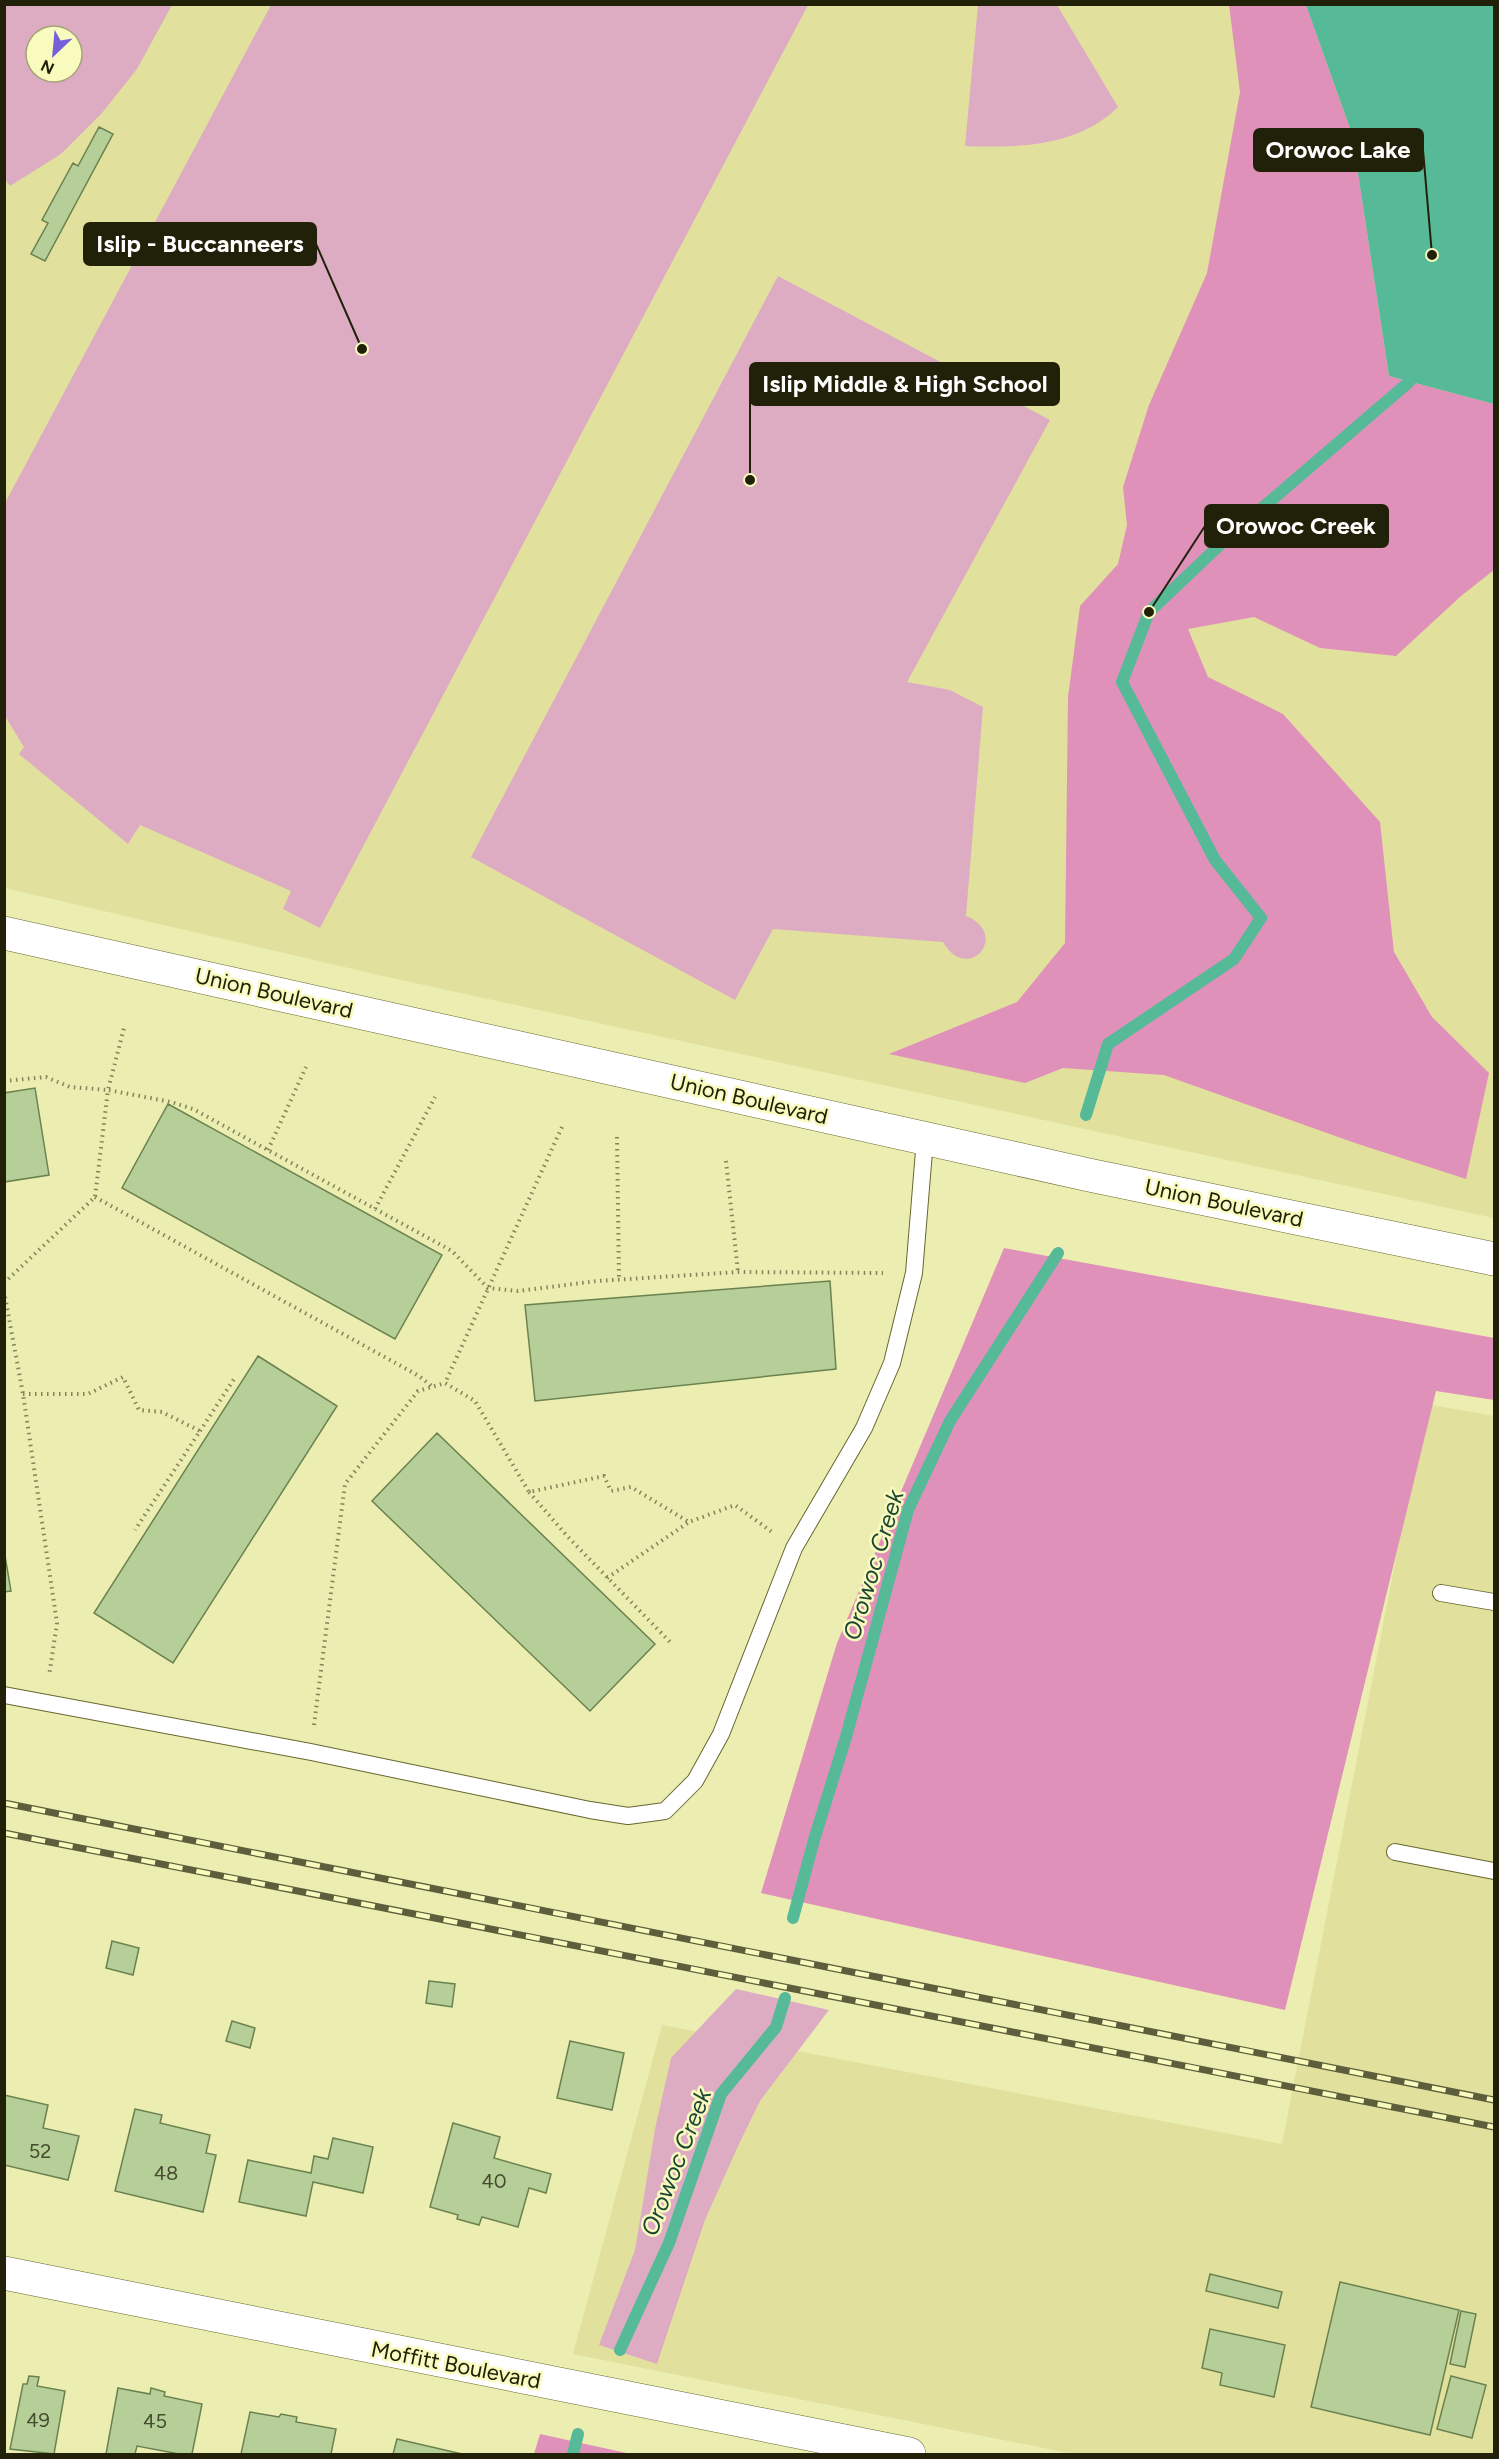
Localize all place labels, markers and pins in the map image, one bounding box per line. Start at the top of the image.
callout: Orowoc Lake [1254,129,1423,171]
callout: Islip - Buccanneers [84,223,316,265]
callout: Islip Middle & High School [750,363,1059,405]
callout: Orowoc Creek [1205,505,1388,547]

